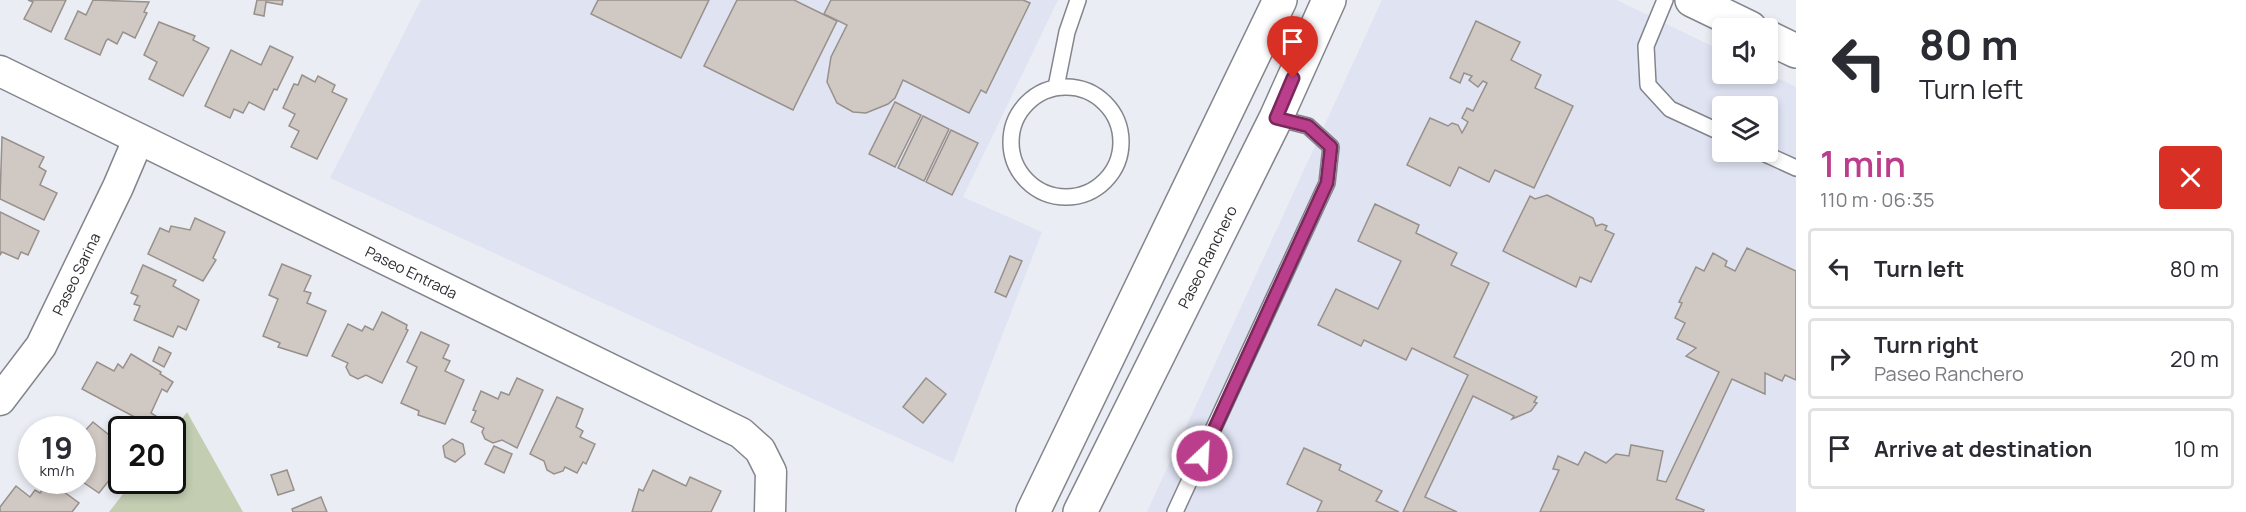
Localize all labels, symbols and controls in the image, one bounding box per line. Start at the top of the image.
text: 80 m [1919,15,2019,73]
pin [1267,16,1318,78]
map controls [1712,18,1778,162]
button: sound [1712,18,1778,84]
icon: left [1820,24,1898,102]
icon: arrive [1276,25,1309,58]
text: Turn left [1919,70,2023,107]
button: layers [1712,96,1778,162]
text: 1 min [1820,139,1906,188]
button: close [2159,146,2222,209]
text: 110 m · 06:35 [1820,186,1935,213]
street label: Paseo Ranchero [1172,202,1241,312]
street label: Paseo Sarina [47,229,105,319]
street label: Paseo Entrada [362,241,461,303]
icon: left [1823,252,1856,285]
text: Turn left [1874,254,1964,284]
text: 80 m [2170,254,2219,284]
text: Turn right [1874,330,1979,360]
icon: right [1823,342,1856,375]
text: 20 m [2170,344,2219,374]
text: Paseo Ranchero [1874,360,2024,387]
speed limit sign: 20 [108,416,186,494]
position arrow [1170,424,1234,488]
text: 19 [41,427,73,468]
icon: arrive [1823,432,1856,465]
text: Arrive at destination [1874,434,2092,464]
text: 10 m [2174,434,2219,464]
text: km/h [40,460,74,481]

